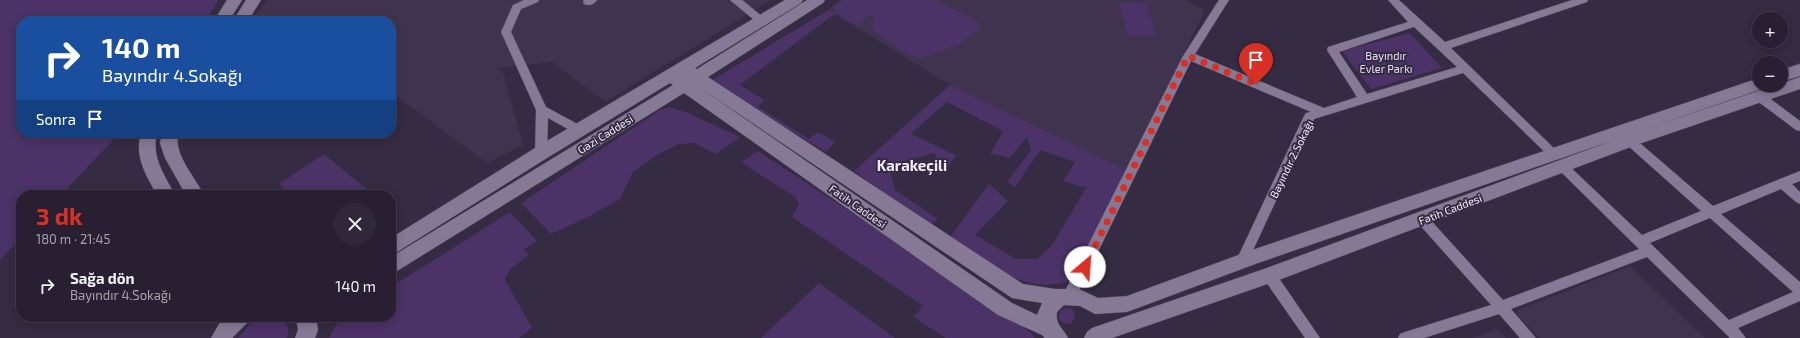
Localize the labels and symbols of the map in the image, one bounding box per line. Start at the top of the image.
pin [1239,43,1273,84]
park label: Bayındır Evler Parkı [1359,49,1413,75]
street label: Gazi Caddesi [575,112,635,156]
street label: Bayındır 2.Sokağı [1266,118,1316,200]
district label: Karakeçili [877,156,947,176]
street label: Fatih Caddesi [827,182,889,230]
street label: Fatih Caddesi [1417,191,1483,227]
position arrow [1064,246,1106,288]

